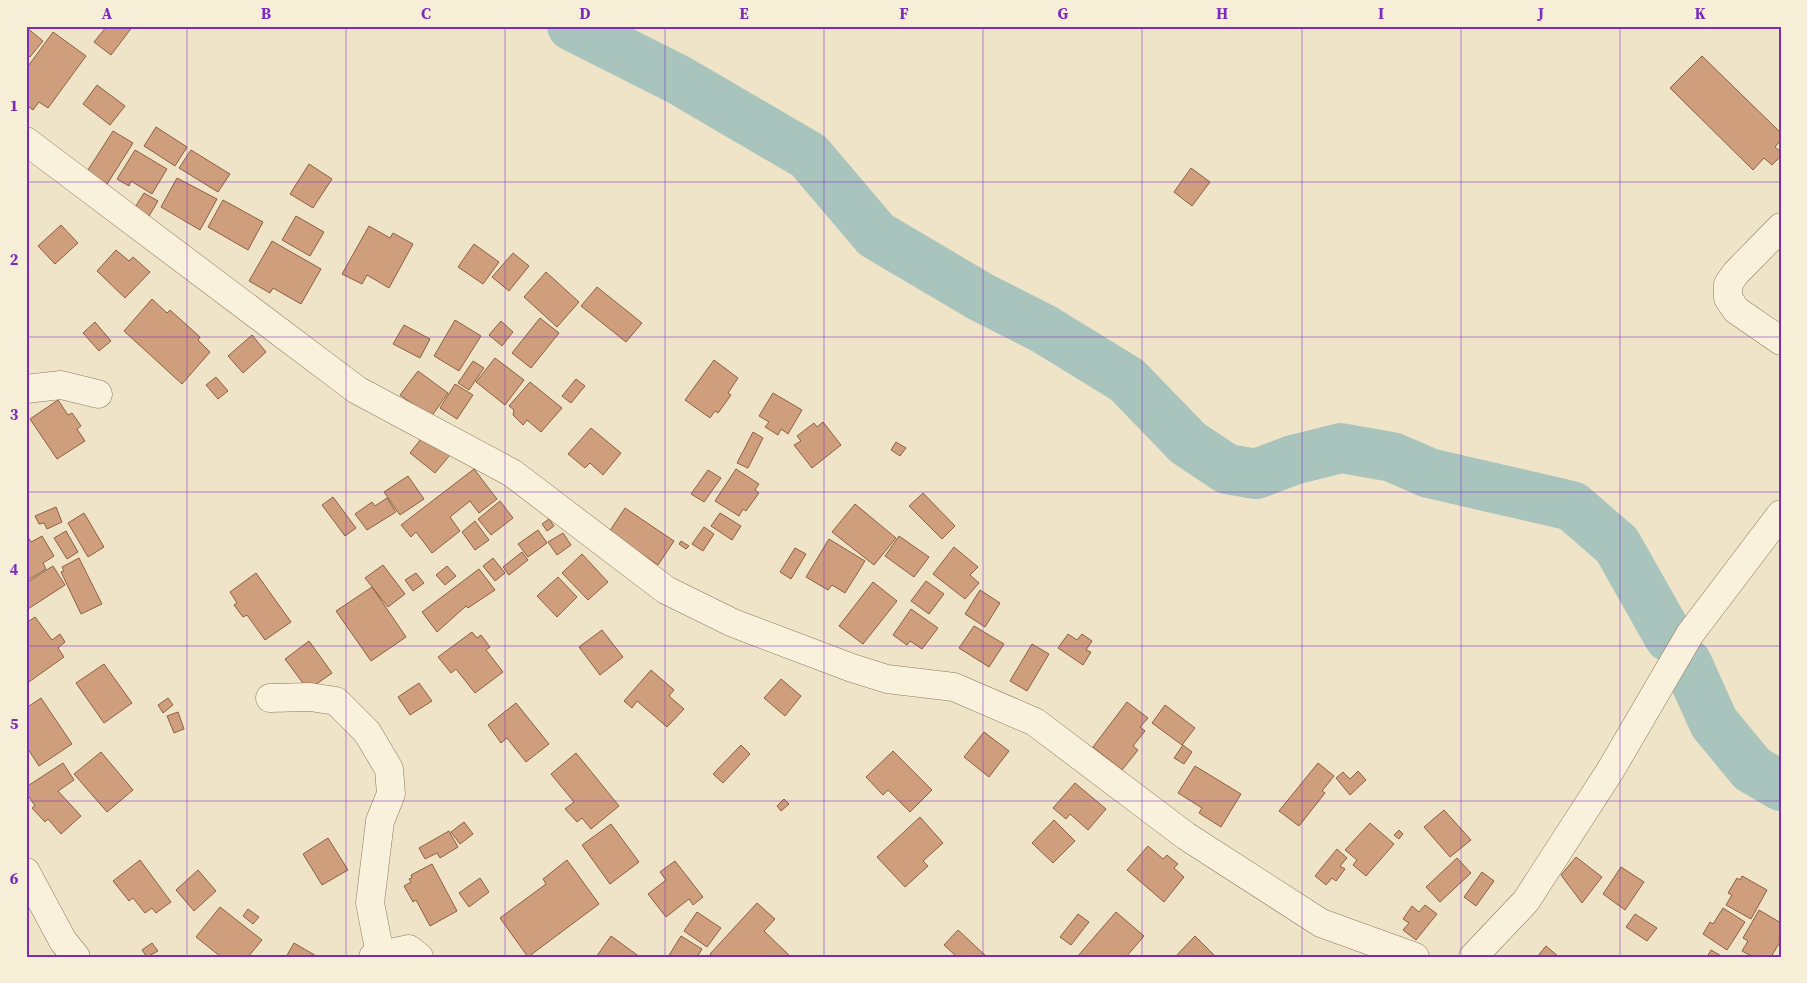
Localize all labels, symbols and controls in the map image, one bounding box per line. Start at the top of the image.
text: A [102,2,113,24]
text: B [261,2,272,24]
text: C [421,2,431,24]
text: D [579,2,591,24]
text: E [739,2,749,24]
text: F [899,2,909,24]
text: G [1058,2,1069,24]
text: H [1216,2,1228,24]
text: I [1378,2,1384,24]
text: J [1537,2,1544,24]
text: K [1694,2,1706,24]
text: 1 [10,94,18,116]
text: 2 [10,248,19,270]
text: 3 [10,403,19,425]
text: 4 [10,558,19,580]
text: 5 [10,712,19,734]
text: 6 [10,867,19,889]

